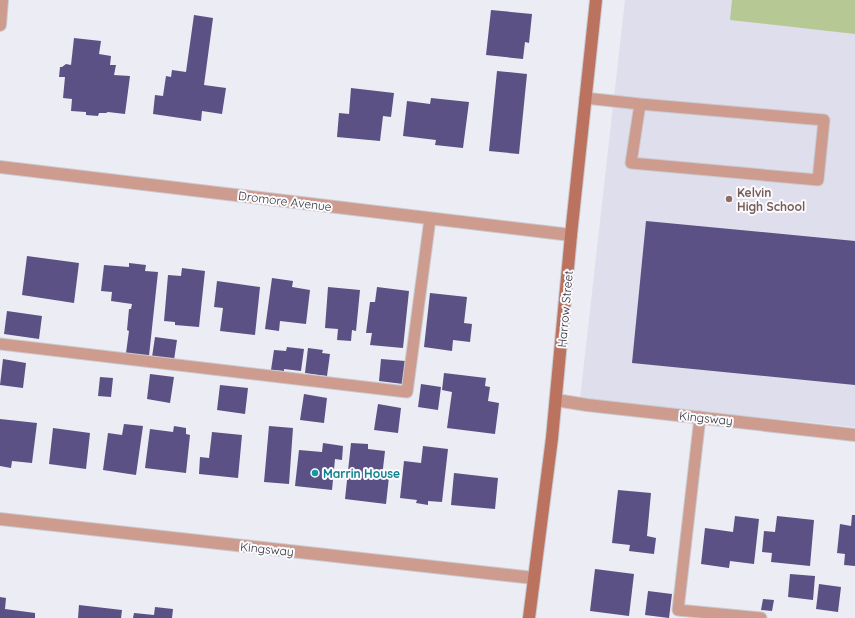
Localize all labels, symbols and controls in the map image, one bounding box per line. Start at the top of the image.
place label: Kelvin High School [737,185,805,214]
street label: Dromore Avenue [237,188,333,214]
marker: Kelvin High School [724,194,734,204]
street label: Harrow Street [554,270,576,348]
street label: Kingsway [678,408,734,428]
place label: Marrin House [323,466,400,481]
marker: Marrin House [310,468,320,478]
street label: Kingsway [239,539,295,559]

